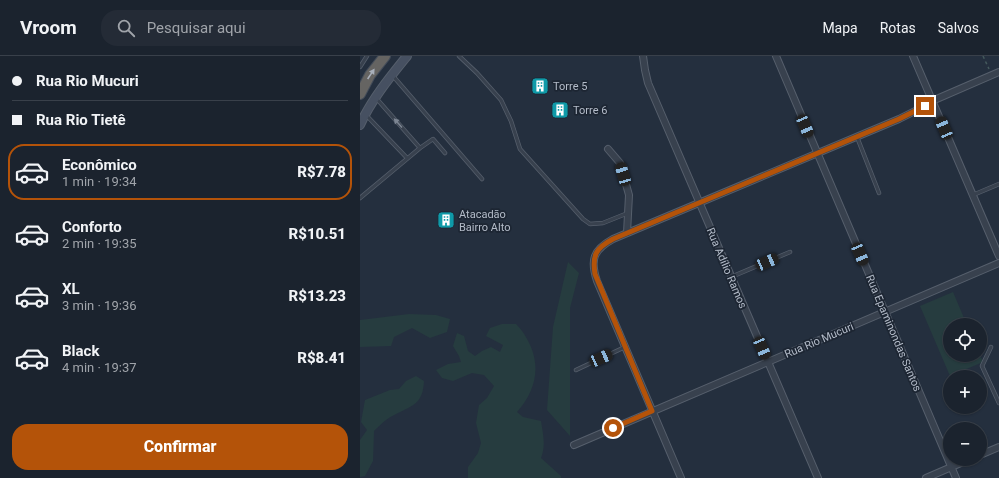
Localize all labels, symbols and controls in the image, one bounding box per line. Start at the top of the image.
search box [101,10,381,46]
text: Vroom [20,16,77,39]
icon: search [115,17,137,39]
text: Pesquisar aqui [147,19,246,37]
text: Mapa [822,20,858,36]
text: Rotas [880,20,916,36]
text: Salvos [938,20,979,36]
one-way arrow [367,69,375,79]
text: Rua Rio Mucuri [36,72,139,90]
building icon: Torre 5 [530,76,550,96]
place label: Torre 5 [553,80,587,93]
route end [916,97,934,115]
building icon: Torre 6 [550,100,570,120]
place label: Torre 6 [573,104,607,117]
text: Rua Rio Tietê [36,111,126,129]
car [795,113,815,139]
car [934,115,954,141]
one-way arrow [393,118,403,128]
icon: car [14,154,50,190]
text: Econômico [62,156,137,174]
car [614,161,632,187]
text: R$7.78 [297,163,346,181]
text: 1 min · 19:34 [62,174,137,189]
place label: Atacadão Bairro Alto [459,208,510,234]
building icon: Atacadão Bairro Alto [436,210,456,230]
icon: car [14,216,50,252]
text: Conforto [62,218,122,236]
text: R$10.51 [289,225,346,243]
street label: Rua Adílio Ramos [704,226,750,311]
text: 2 min · 19:35 [62,236,137,251]
car [850,241,870,267]
car [754,252,780,272]
street label: Rua Epaminondas Santos [863,273,924,394]
icon: car [14,278,50,314]
text: XL [62,280,80,298]
text: R$13.23 [289,287,346,305]
text: 3 min · 19:36 [62,298,137,313]
map controls [943,318,987,466]
button: locate [943,318,987,362]
street label: Rua Rio Mucuri [783,320,856,361]
car [752,335,772,361]
icon: car [14,340,50,376]
text: Black [62,342,99,360]
car [588,348,614,368]
text: R$8.41 [297,349,346,367]
text: 4 min · 19:37 [62,360,137,375]
button: + [943,370,987,414]
route start [604,419,622,437]
button: − [943,422,987,466]
button: Confirmar [12,424,348,470]

